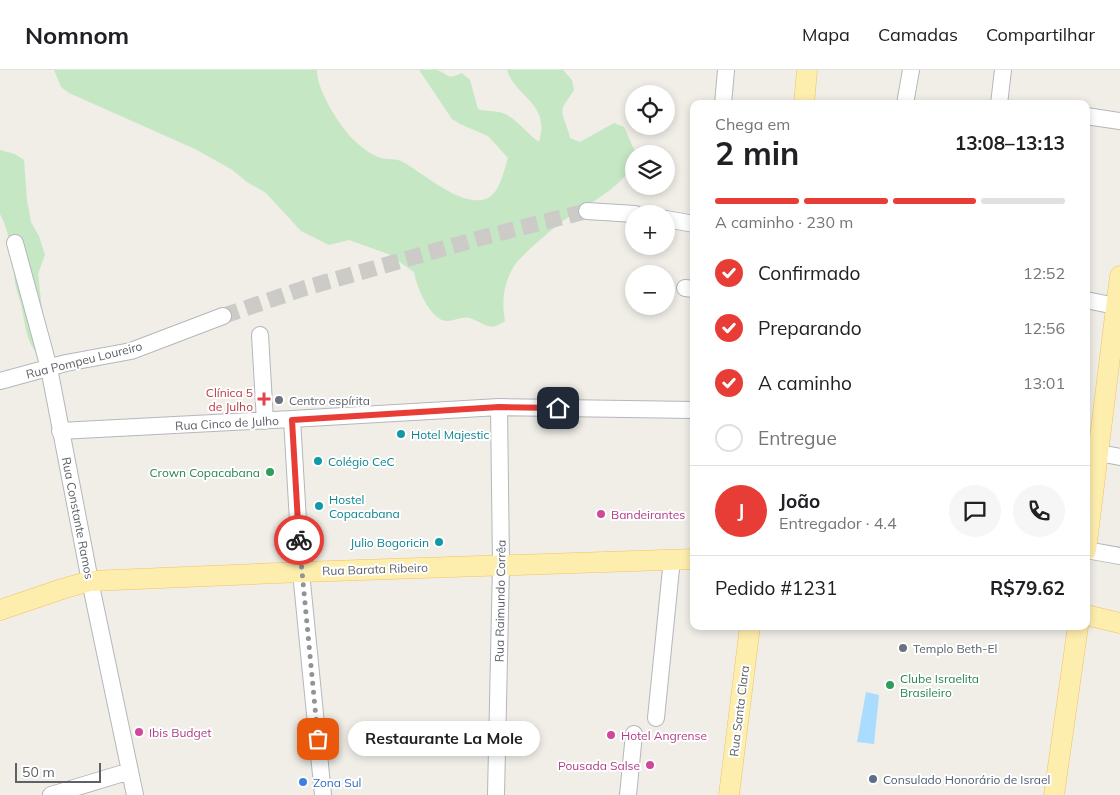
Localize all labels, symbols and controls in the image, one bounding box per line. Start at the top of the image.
text: Nomnom [25,20,129,50]
text: Mapa [802,23,850,46]
text: Camadas [878,23,958,46]
text: Compartilhar [986,23,1095,46]
map controls [625,85,675,315]
button: locate [625,85,675,135]
text: Chega em [715,114,790,134]
text: 13:08–13:13 [955,131,1065,155]
text: 2 min [715,133,799,173]
button: layers [625,145,675,195]
button: + [625,205,675,255]
text: A caminho · 230 m [715,212,853,232]
icon: check [715,259,743,287]
text: Confirmado [758,261,860,285]
text: 12:52 [1023,263,1065,283]
button: − [625,265,675,315]
icon: check [715,314,743,342]
text: Preparando [758,316,862,340]
text: 12:56 [1023,318,1065,338]
street label: Rua Pompeu Loureiro [24,338,144,382]
icon: check [715,369,743,397]
text: A caminho [758,371,852,395]
text: 13:01 [1023,373,1065,393]
place label: Clínica 5 de Julho [206,385,253,414]
pin [537,387,579,429]
marker: Clínica 5 de Julho [257,392,271,406]
place label: Centro espírita [289,393,370,408]
marker: Centro espírita [273,394,285,406]
icon: home [544,394,572,422]
street label: Rua Cinco de Julho [175,413,279,433]
text: Entregue [758,426,837,450]
place label: Hotel Majestic [411,427,489,442]
marker: Hotel Majestic [395,428,407,440]
place label: Colégio CeC [328,454,395,469]
marker: Colégio CeC [312,455,324,467]
street label: Rua Constante Ramos [59,456,97,580]
place label: Crown Copacabana [149,465,260,480]
marker: Crown Copacabana [264,466,276,478]
button: chat [949,485,1001,537]
button: phone [1013,485,1065,537]
text: João [779,489,820,513]
place label: Hostel Copacabana [329,492,400,521]
text: J [738,499,744,523]
marker: Hostel Copacabana [313,500,325,512]
place label: Bandeirantes [611,507,685,522]
marker: Bandeirantes [595,508,607,520]
text: Entregador · 4.4 [779,513,896,533]
courier [274,515,324,565]
icon: bike [285,526,313,554]
place label: Julio Bogoricin [350,535,429,550]
marker: Julio Bogoricin [433,536,445,548]
street label: Rua Raimundo Corrêa [491,540,509,662]
street label: Rua Barata Ribeiro [322,560,428,578]
text: Pedido #1231 [715,576,837,600]
text: R$79.62 [990,576,1065,600]
place label: Templo Beth-El [913,641,997,656]
marker: Templo Beth-El [897,642,909,654]
street label: Rua Santa Clara [726,665,752,757]
place label: Clube Israelita Brasileiro [900,671,979,700]
marker: Clube Israelita Brasileiro [884,679,896,691]
pin [297,718,339,760]
callout: Restaurante La Mole [348,722,540,756]
place label: Ibis Budget [149,725,212,740]
icon: bag [304,725,332,753]
marker: Ibis Budget [133,726,145,738]
text: Restaurante La Mole [365,728,523,748]
place label: Hotel Angrense [621,728,707,743]
marker: Hotel Angrense [605,729,617,741]
place label: Pousada Salse [558,758,640,773]
marker: Pousada Salse [644,759,656,771]
scale bar [15,760,101,783]
text: 50 m [22,763,55,781]
place label: Consulado Honorário de Israel [883,772,1050,787]
marker: Consulado Honorário de Israel [867,773,879,785]
place label: Zona Sul [313,775,361,790]
marker: Zona Sul [297,776,309,788]

